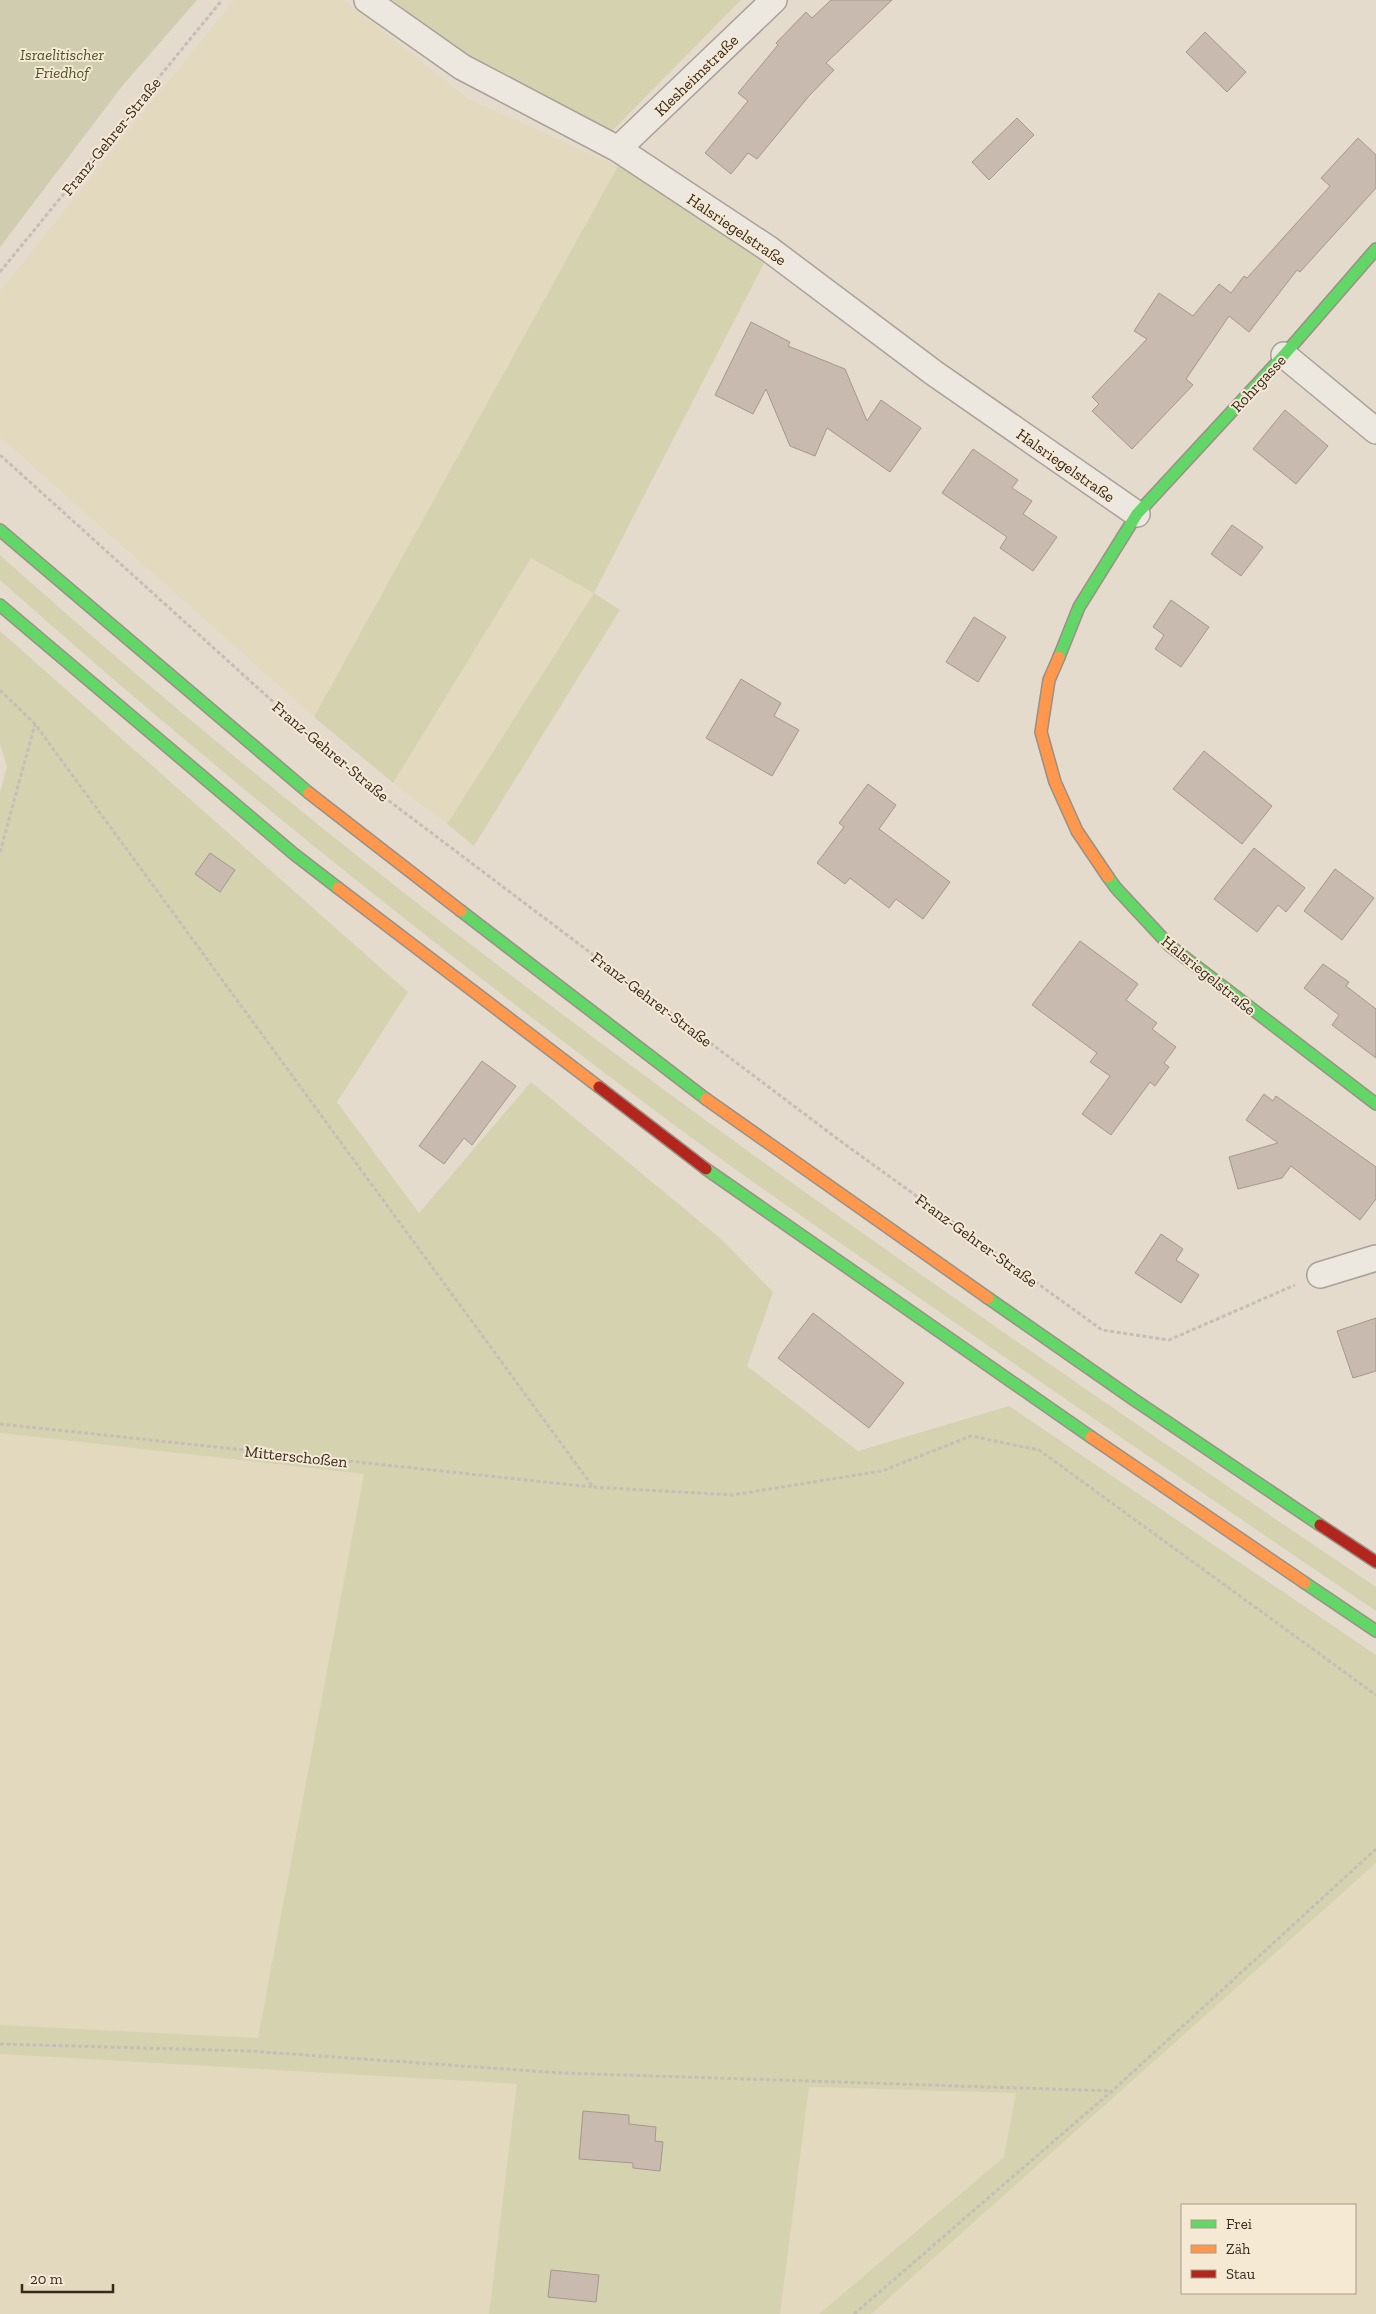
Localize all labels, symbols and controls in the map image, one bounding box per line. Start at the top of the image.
street label: Klesheimstraße [650,31,742,120]
park label: Israelitischer Friedhof [20,45,104,82]
street label: Franz-Gehrer-Straße [58,73,165,199]
street label: Halsriegelstraße [684,189,790,270]
street label: Rohrgasse [1227,351,1290,416]
street label: Halsriegelstraße [1013,424,1118,506]
street label: Franz-Gehrer-Straße [269,697,393,806]
street label: Halsriegelstraße [1158,932,1260,1019]
street label: Franz-Gehrer-Straße [588,948,716,1051]
street label: Franz-Gehrer-Straße [912,1190,1041,1291]
street label: Mitterschoßen [244,1442,349,1471]
legend [1181,2204,1356,2294]
text: Frei [1226,2215,1252,2233]
text: Zäh [1226,2240,1251,2258]
scale bar [22,2262,114,2294]
text: Stau [1226,2265,1256,2283]
text: 20 m [30,2270,63,2288]

